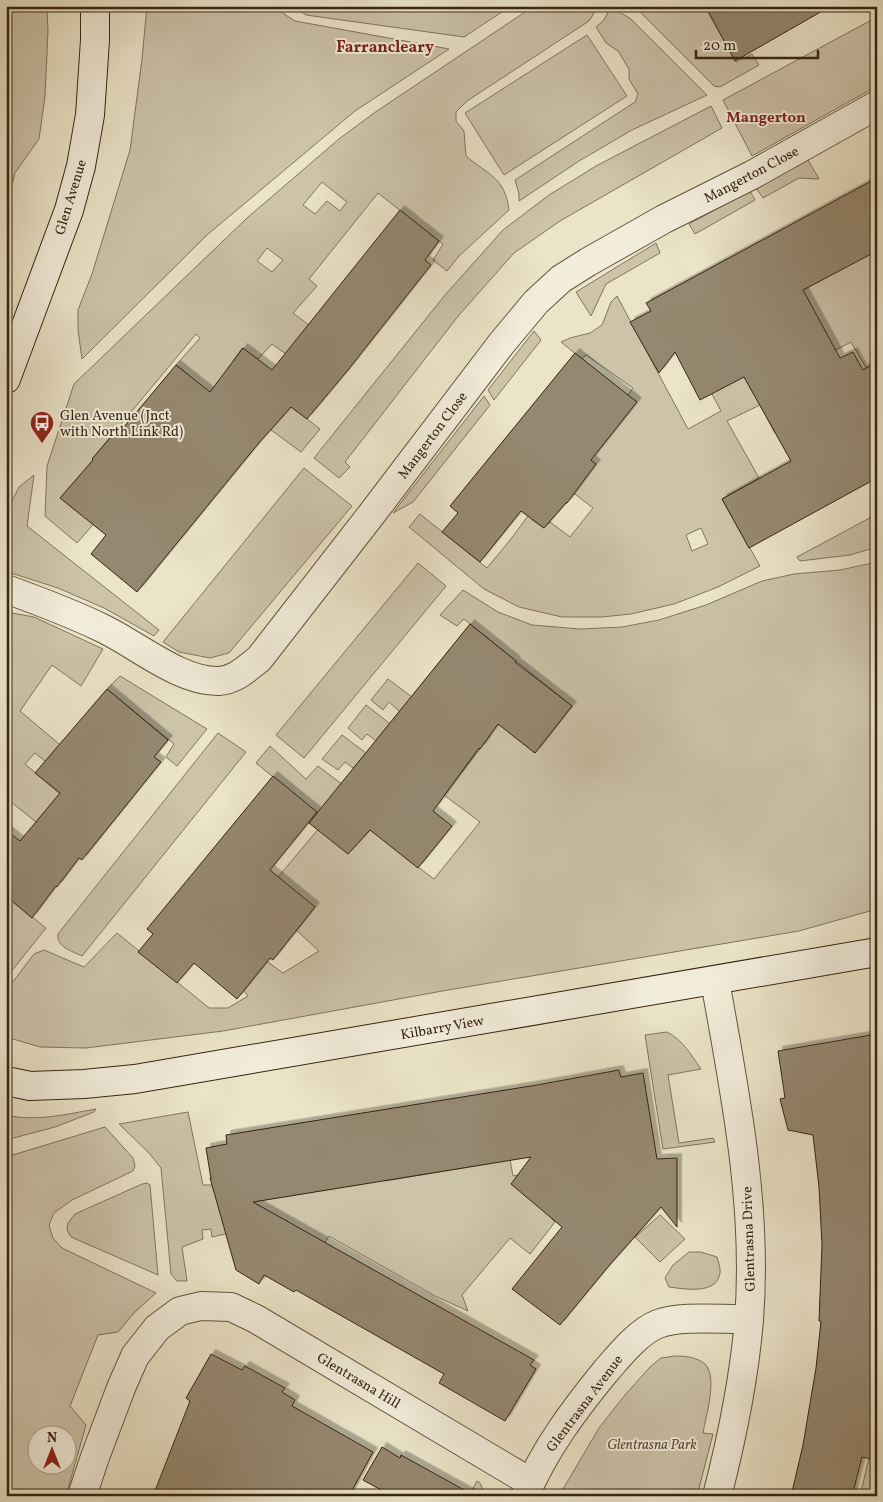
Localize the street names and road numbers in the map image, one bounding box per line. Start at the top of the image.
street label: Mangerton Close [701,142,803,208]
street label: Glen Avenue [51,157,92,238]
street label: Mangerton Close [394,388,473,483]
street label: Kilbarry View [399,1012,486,1045]
street label: Glentrasna Drive [738,1186,761,1292]
street label: Glentrasna Hill [313,1349,404,1414]
street label: Glentrasna Avenue [542,1351,628,1456]

